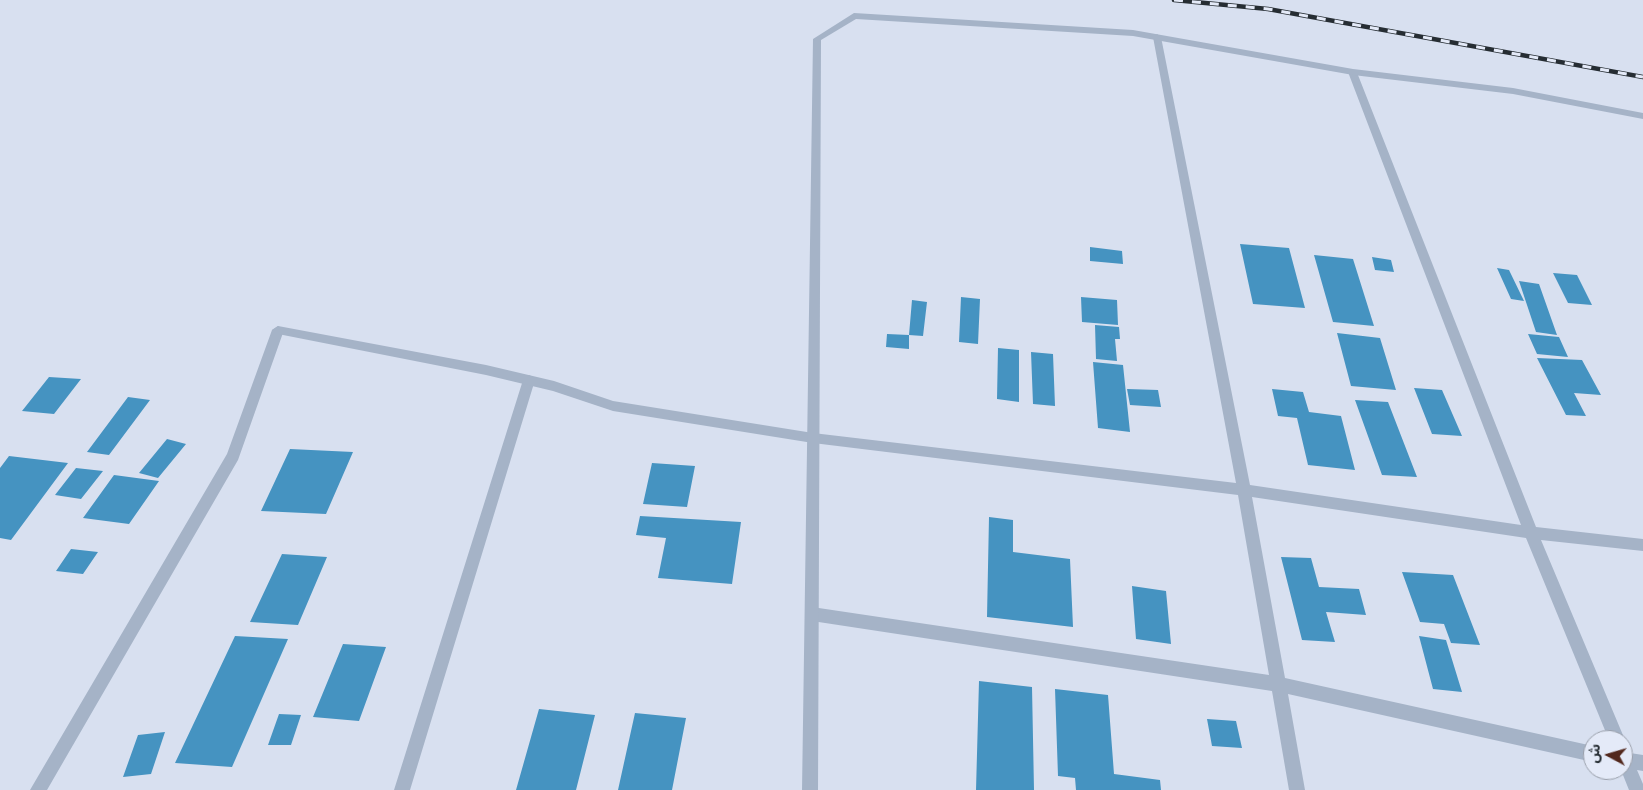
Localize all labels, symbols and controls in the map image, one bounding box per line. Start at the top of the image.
north arrow [1583,730,1633,780]
text: ش [1584,743,1603,764]

